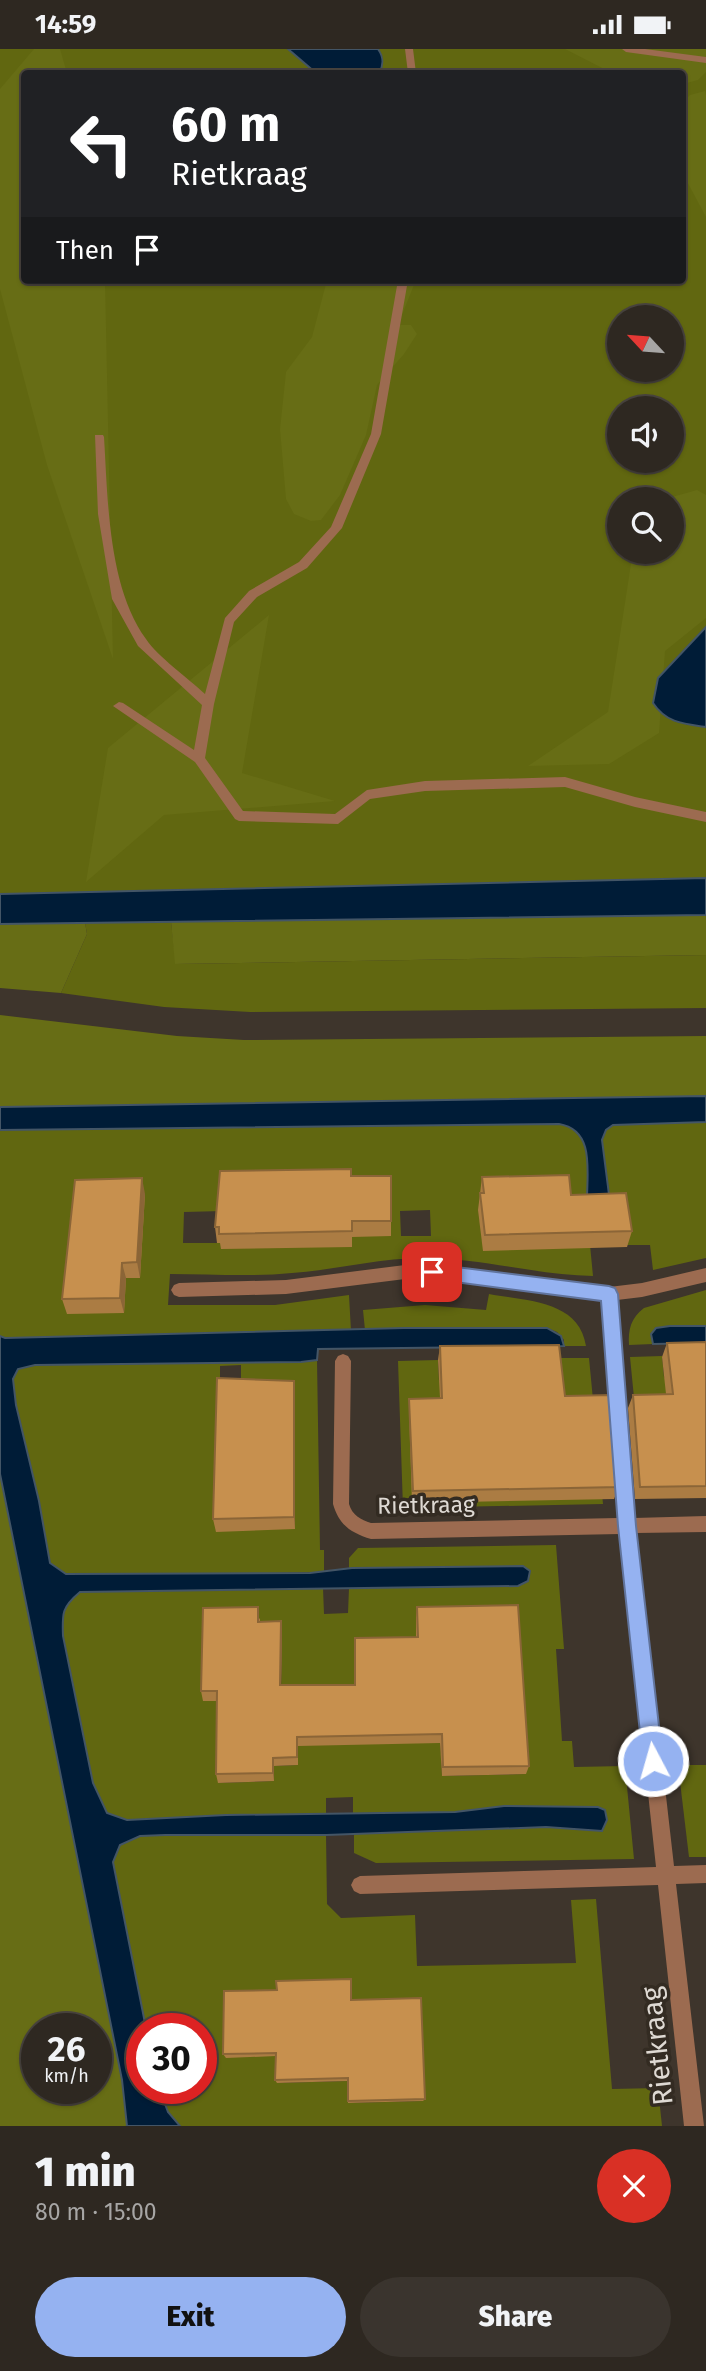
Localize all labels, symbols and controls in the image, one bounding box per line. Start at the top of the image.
text: 14:59 [35,9,96,40]
text: 60 m [171,95,280,154]
icon: left [56,98,147,189]
text: Rietkraag [171,155,307,193]
icon: arrive [128,231,166,269]
text: Then [56,235,114,266]
north arrow [607,305,684,381]
map controls [607,305,684,564]
button: sound [607,396,684,473]
button: search [607,487,684,564]
pin [402,1242,462,1302]
icon: arrive [413,1253,451,1291]
street label: Rietkraag [377,1490,475,1520]
position arrow [616,1724,690,1798]
street label: Rietkraag [634,1985,680,2107]
speed limit sign: 30 [126,2013,217,2104]
text: 26 [48,2028,85,2070]
text: km/h [44,2065,89,2087]
text: 1 min [35,2147,136,2197]
button: close [597,2149,671,2223]
text: 80 m · 15:00 [35,2198,157,2226]
button: Exit [35,2277,346,2357]
button: Share [360,2277,671,2357]

